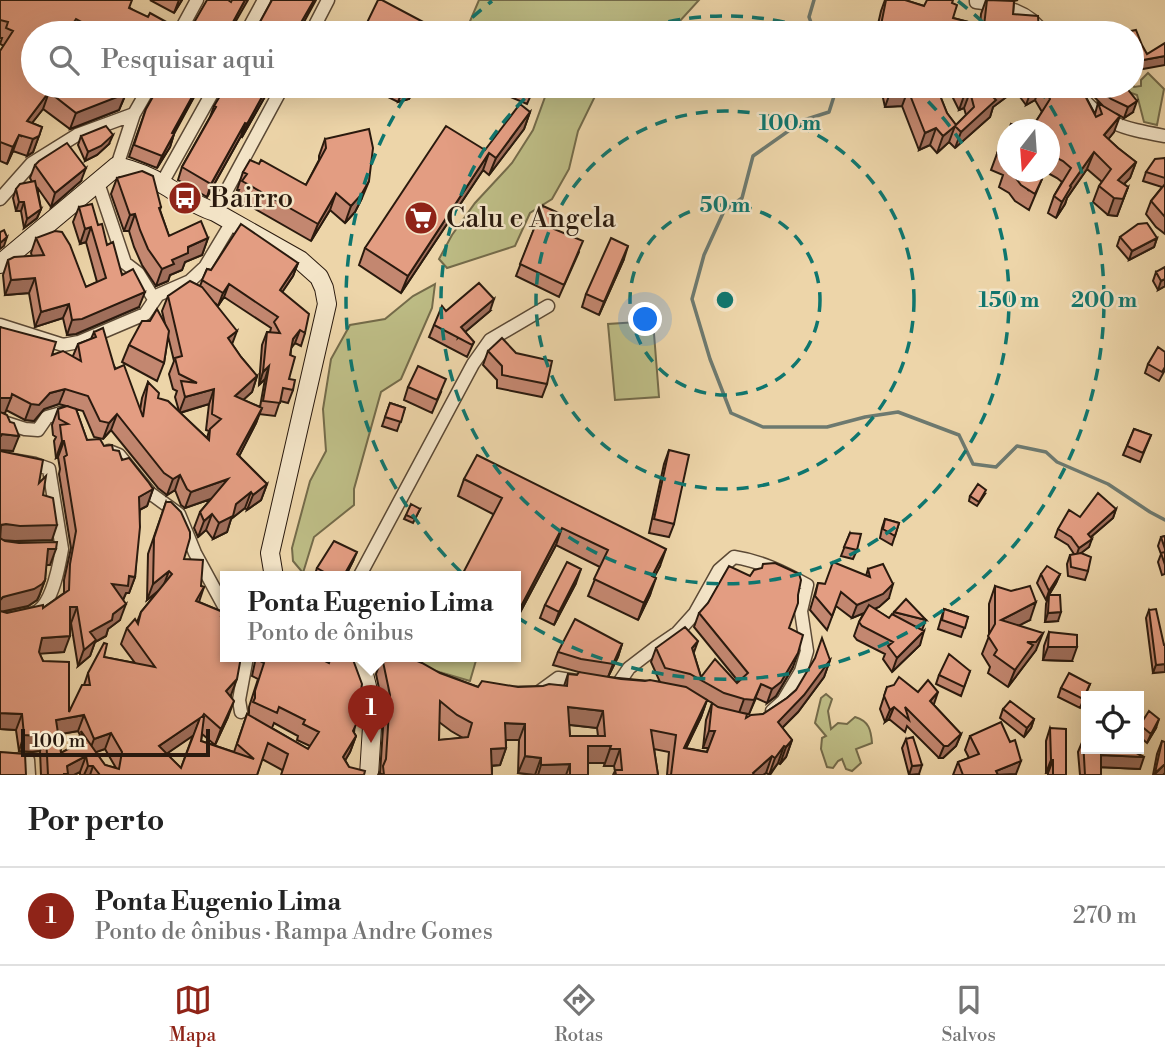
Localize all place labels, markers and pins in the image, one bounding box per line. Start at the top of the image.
bus stop icon: Bairro [166,179,204,217]
place label: Bairro [209,181,293,216]
supermarket icon: Calu e Angela [402,199,440,237]
place label: Calu e Angela [446,201,617,236]
centre of rings [713,288,737,312]
pin: 1 [348,685,394,743]

